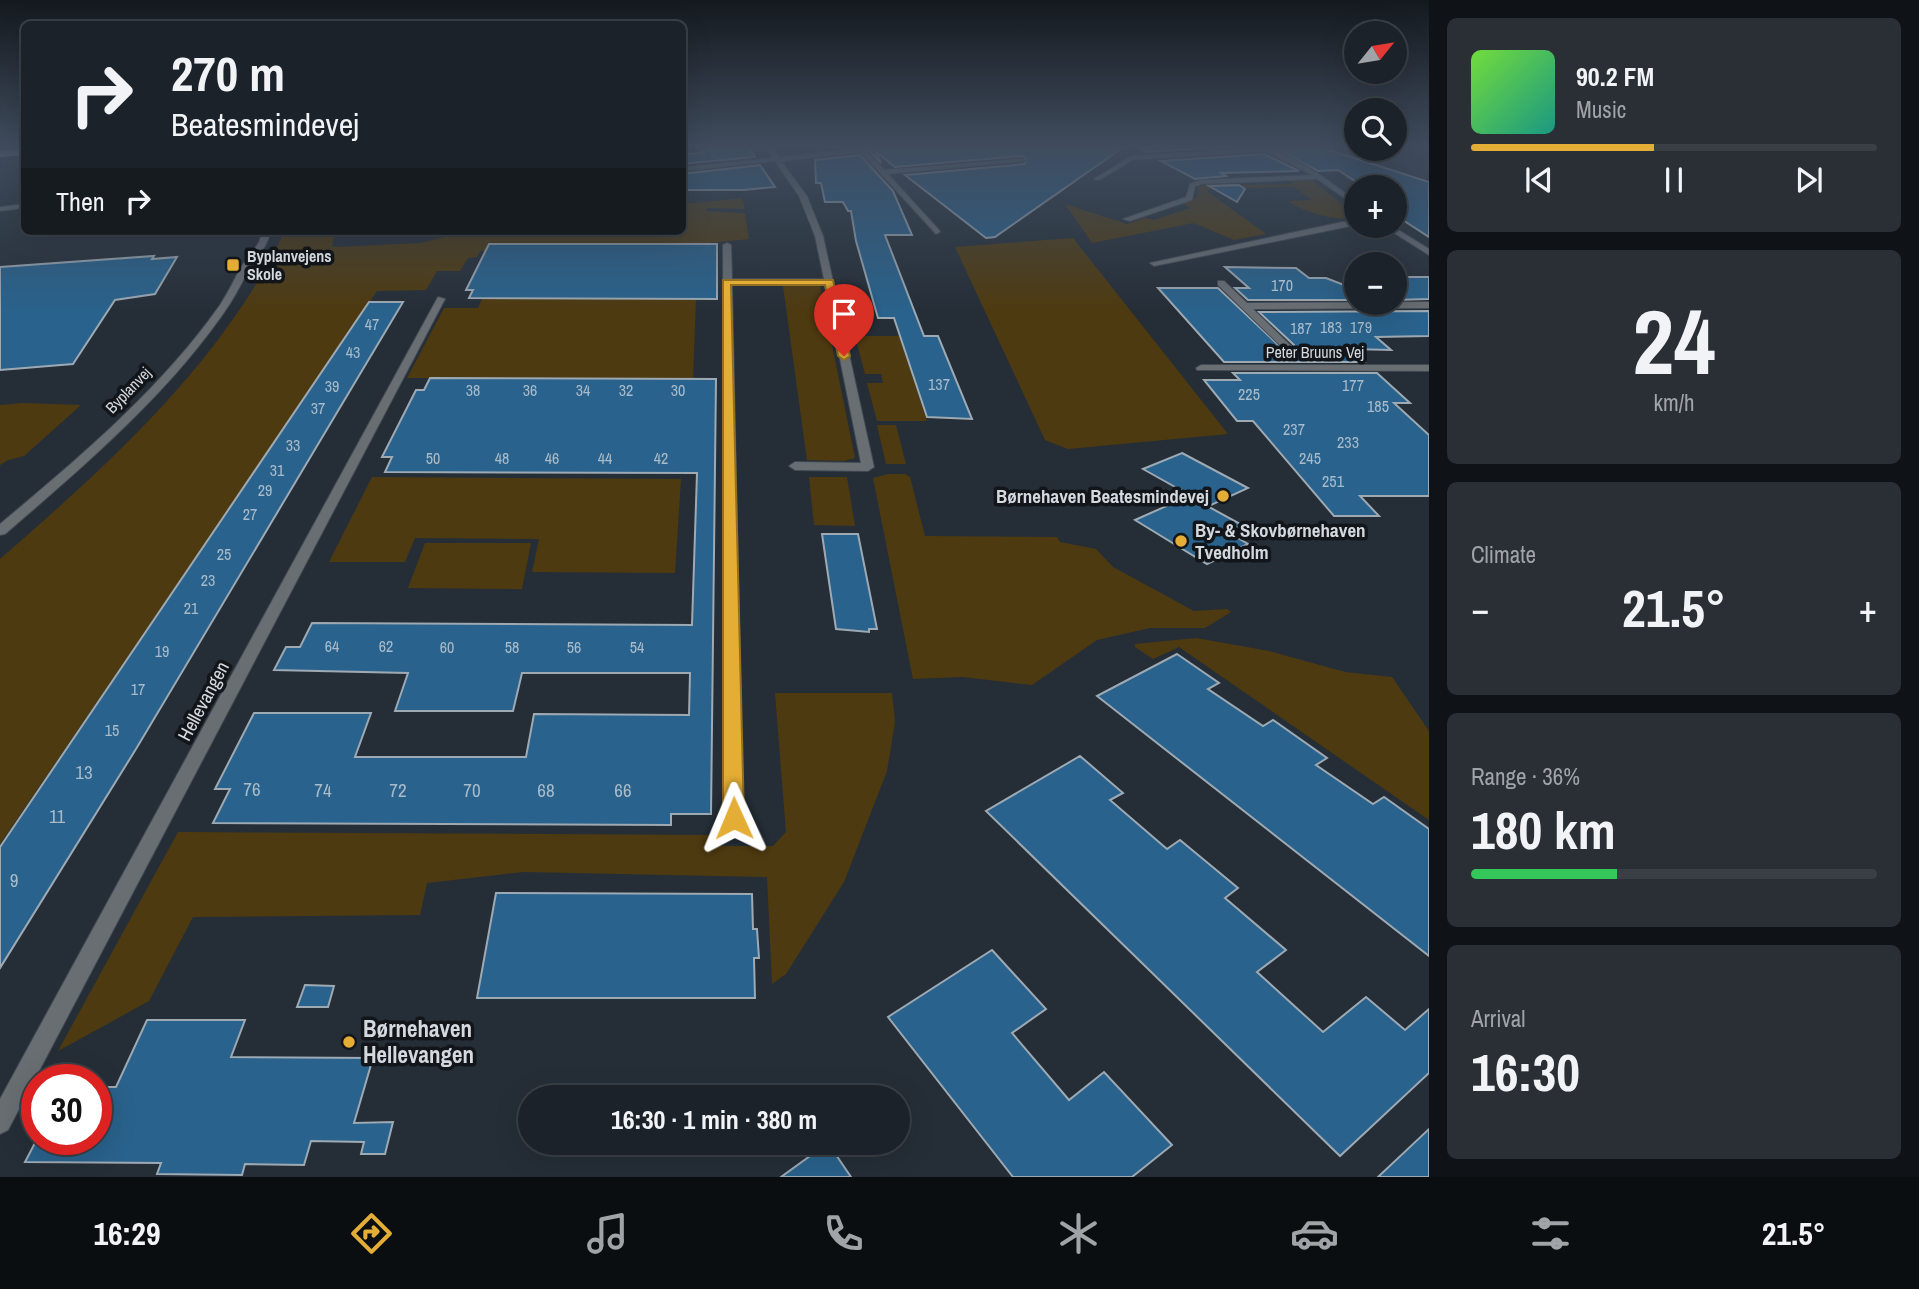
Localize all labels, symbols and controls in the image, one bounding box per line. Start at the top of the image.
north arrow [1344,21,1407,84]
map controls [1344,21,1407,315]
text: 270 m [171,40,285,106]
icon: right [56,49,147,140]
text: 90.2 FM [1576,59,1654,94]
text: Music [1576,94,1626,125]
button: search [1344,98,1407,161]
text: Beatesmindevej [171,103,359,146]
icon: previous [1520,161,1558,199]
icon: pause [1655,161,1693,199]
icon: next [1790,161,1828,199]
button: + [1344,175,1407,238]
icon: right [119,182,157,220]
text: Then [56,184,105,219]
place label: Byplanvejens Skole [247,245,332,285]
button: − [1344,252,1407,315]
marker: Byplanvejens Skole [225,257,241,273]
house number: 170 [1271,274,1293,296]
text: 24 [1633,280,1716,402]
pin [814,284,874,356]
icon: arrive [825,295,863,333]
house number: 47 [365,313,379,335]
house number: 183 [1320,316,1342,338]
house number: 179 [1350,316,1372,338]
house number: 187 [1290,317,1312,339]
house number: 43 [346,341,360,363]
street label: Peter Bruuns Vej [1266,341,1364,363]
street label: Byplanvej [100,362,156,418]
house number: 137 [928,373,950,395]
house number: 177 [1342,374,1364,396]
house number: 39 [325,375,339,397]
house number: 38 [466,379,480,401]
house number: 36 [523,379,537,401]
house number: 34 [576,379,590,401]
house number: 32 [619,379,633,401]
house number: 30 [671,379,685,401]
house number: 225 [1238,383,1260,405]
text: km/h [1654,387,1694,418]
house number: 185 [1367,395,1389,417]
house number: 37 [311,397,325,419]
house number: 237 [1283,418,1305,440]
house number: 233 [1337,431,1359,453]
house number: 33 [286,434,300,456]
house number: 50 [426,447,440,469]
house number: 48 [495,447,509,469]
house number: 46 [545,447,559,469]
house number: 44 [598,447,612,469]
house number: 42 [654,447,668,469]
house number: 245 [1299,447,1321,469]
house number: 31 [270,459,285,481]
house number: 251 [1322,470,1345,492]
house number: 29 [258,479,272,501]
place label: Børnehaven Beatesmindevej [996,483,1209,509]
marker: Børnehaven Beatesmindevej [1215,488,1231,504]
house number: 27 [243,503,257,525]
place label: By- & Skovbørnehaven Tvedholm [1195,517,1366,565]
marker: By- & Skovbørnehaven Tvedholm [1173,533,1189,549]
text: Climate [1471,539,1536,570]
house number: 25 [217,543,231,565]
house number: 23 [201,569,215,591]
text: 21.5° [1622,573,1726,643]
text: − [1471,583,1489,634]
text: + [1859,583,1877,634]
house number: 21 [184,597,199,619]
house number: 64 [325,635,339,657]
house number: 62 [379,635,393,657]
house number: 60 [440,636,454,658]
house number: 58 [505,636,519,658]
house number: 56 [567,636,581,658]
house number: 54 [630,636,644,658]
house number: 19 [155,640,169,662]
street label: Hellevangen [171,657,235,745]
house number: 17 [131,678,145,700]
house number: 15 [105,719,119,741]
house number: 13 [75,759,93,785]
text: Range · 36% [1471,761,1580,792]
house number: 76 [243,776,261,802]
house number: 74 [314,777,332,803]
house number: 72 [389,777,407,803]
house number: 70 [463,777,481,803]
house number: 68 [537,777,555,803]
house number: 66 [614,777,632,803]
position arrow [697,781,771,855]
text: 180 km [1471,795,1616,865]
house number: 11 [49,803,65,829]
house number: 9 [10,867,18,893]
text: Arrival [1471,1003,1526,1034]
place label: Børnehaven Hellevangen [363,1013,474,1070]
marker: Børnehaven Hellevangen [341,1034,357,1050]
text: 16:30 [1471,1037,1580,1107]
speed limit sign: 30 [21,1064,112,1155]
text: 16:30 · 1 min · 380 m [611,1102,817,1137]
icon: directions [347,1209,396,1258]
icon: music [583,1209,632,1258]
icon: phone [819,1209,868,1258]
icon: climate [1054,1209,1103,1258]
icon: car [1290,1209,1339,1258]
icon: filters [1526,1209,1575,1258]
text: 16:29 [93,1212,160,1255]
text: 21.5° [1762,1212,1826,1255]

